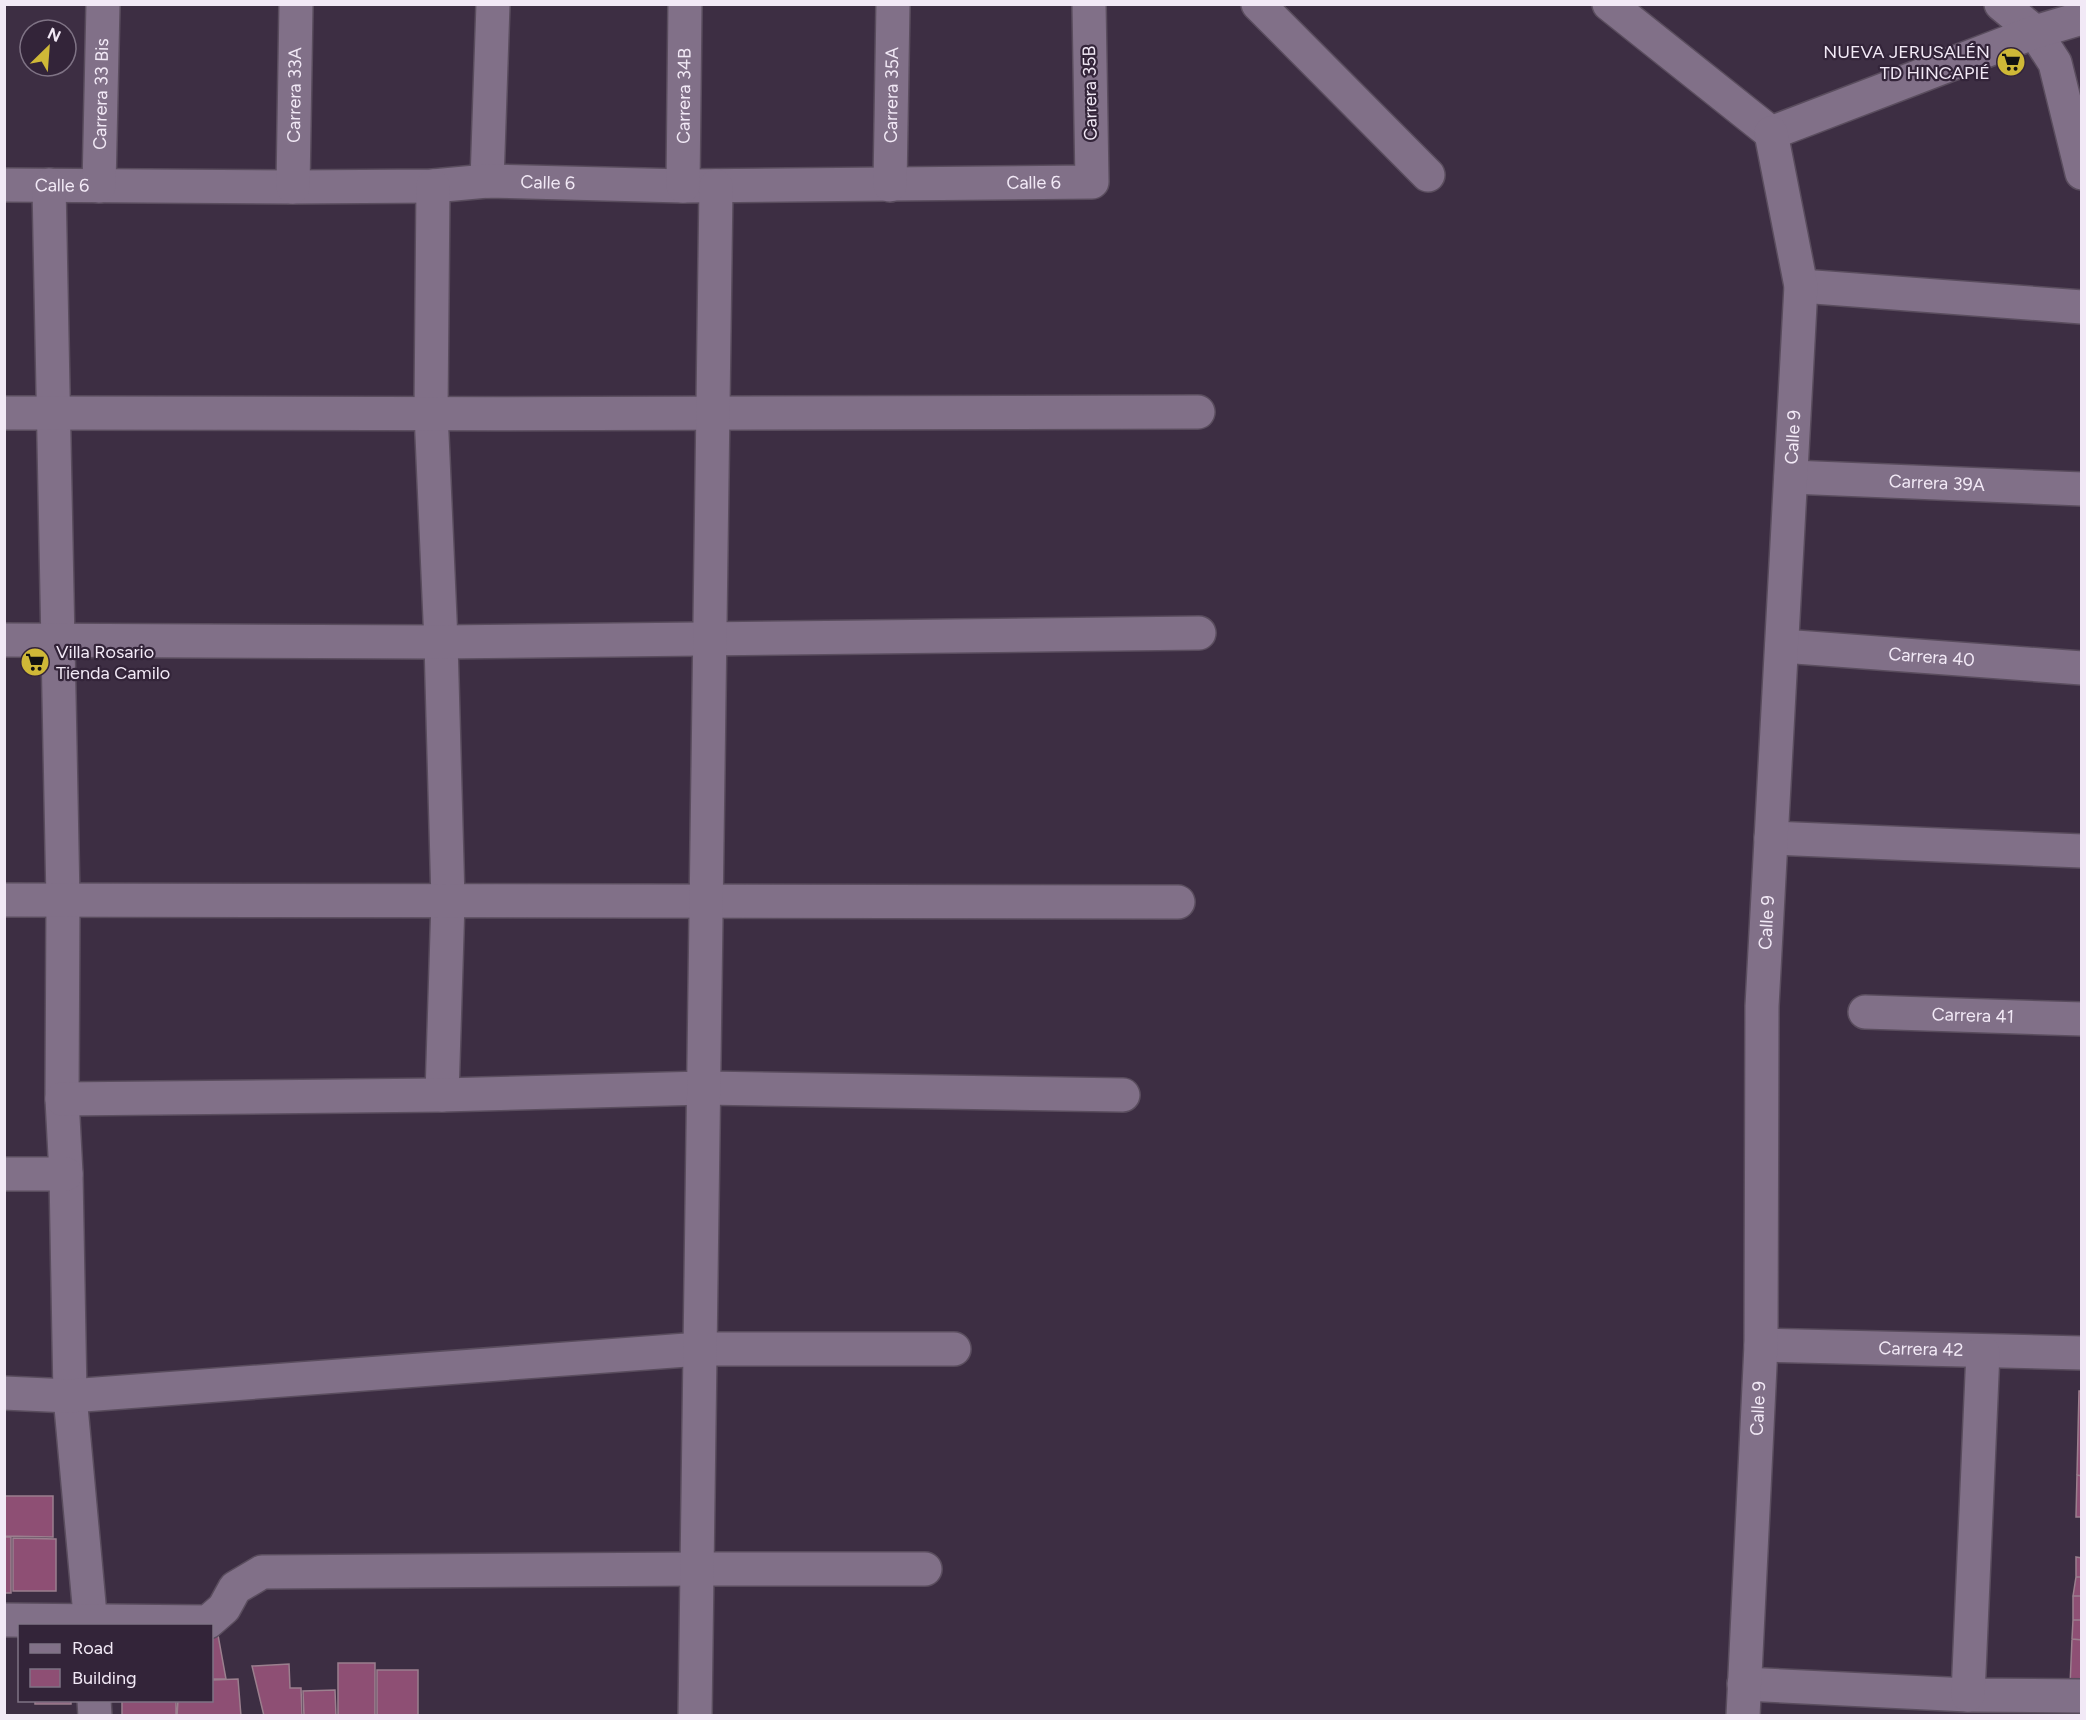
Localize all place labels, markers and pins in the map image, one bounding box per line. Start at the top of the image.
place label: NUEVA JERUSALÉN TD HINCAPIÉ [1823,41,1990,84]
supermarket icon: NUEVA JERUSALÉN TD HINCAPIÉ [1995,46,2027,78]
place label: Villa Rosario Tienda Camilo [56,641,170,684]
supermarket icon: Villa Rosario Tienda Camilo [19,646,51,678]

